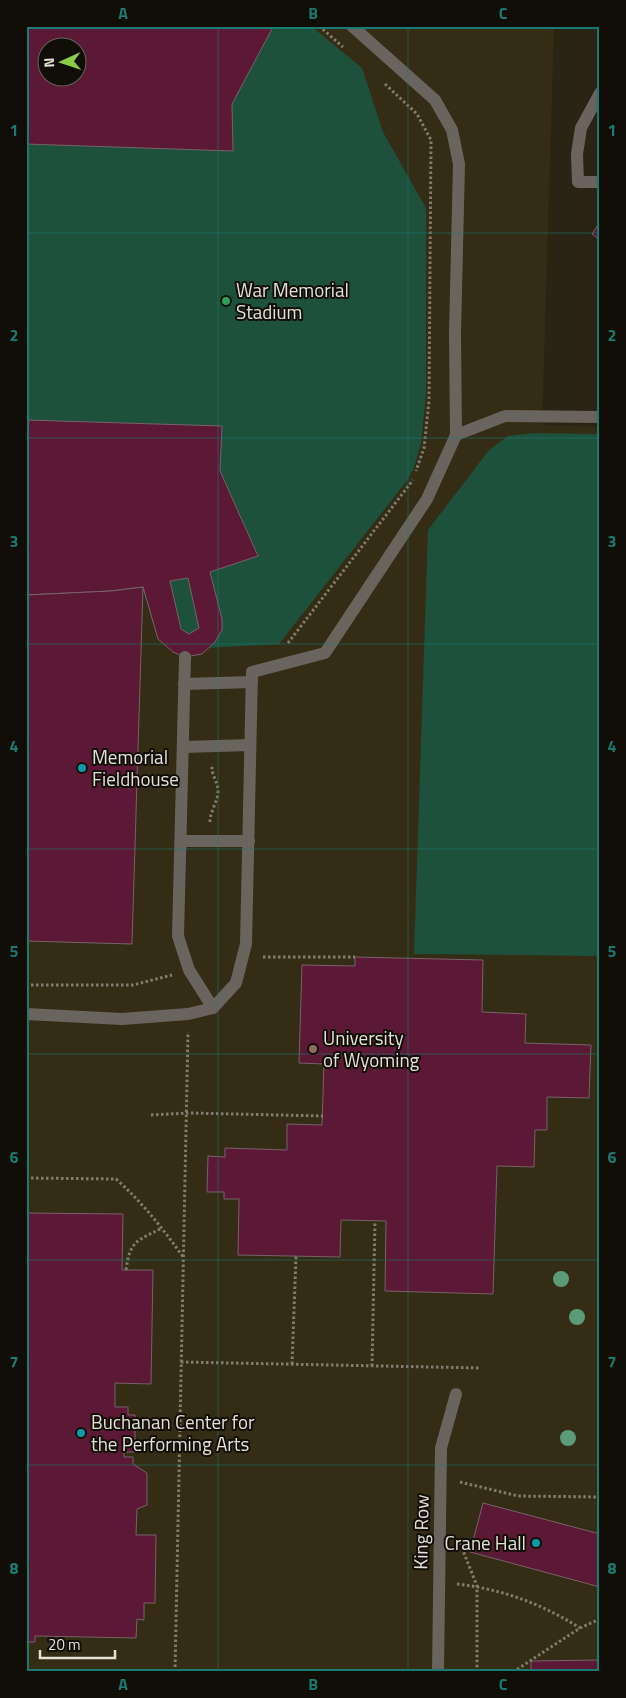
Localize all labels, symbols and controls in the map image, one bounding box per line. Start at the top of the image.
text: A [118,1,128,25]
text: B [308,1,318,25]
text: C [499,1,508,25]
north arrow [38,38,88,88]
text: N [38,57,59,68]
text: 1 [10,118,18,142]
text: 1 [608,118,616,142]
place label: War Memorial Stadium [236,275,349,326]
marker: War Memorial Stadium [220,295,232,307]
text: 2 [10,323,18,347]
text: 2 [608,323,616,347]
text: 3 [10,529,18,553]
text: 3 [608,529,616,553]
text: 4 [10,734,19,758]
text: 4 [608,734,617,758]
place label: Memorial Fieldhouse [92,742,179,793]
marker: Memorial Fieldhouse [76,762,88,774]
text: 5 [10,939,19,963]
text: 5 [608,939,617,963]
place label: University of Wyoming [323,1023,420,1074]
marker: University of Wyoming [307,1043,319,1055]
text: 6 [10,1145,19,1169]
text: 6 [608,1145,617,1169]
text: 7 [10,1350,18,1374]
text: 7 [608,1350,616,1374]
place label: Buchanan Center for the Performing Arts [91,1407,255,1458]
marker: Buchanan Center for the Performing Arts [75,1427,87,1439]
street label: King Row [405,1494,436,1570]
place label: Crane Hall [445,1528,526,1557]
marker: Crane Hall [530,1537,542,1549]
text: 8 [10,1556,19,1580]
text: 8 [608,1556,617,1580]
scale bar [40,1628,115,1660]
text: 20 m [48,1633,81,1656]
text: A [118,1672,128,1696]
text: B [308,1672,318,1696]
text: C [499,1672,508,1696]

